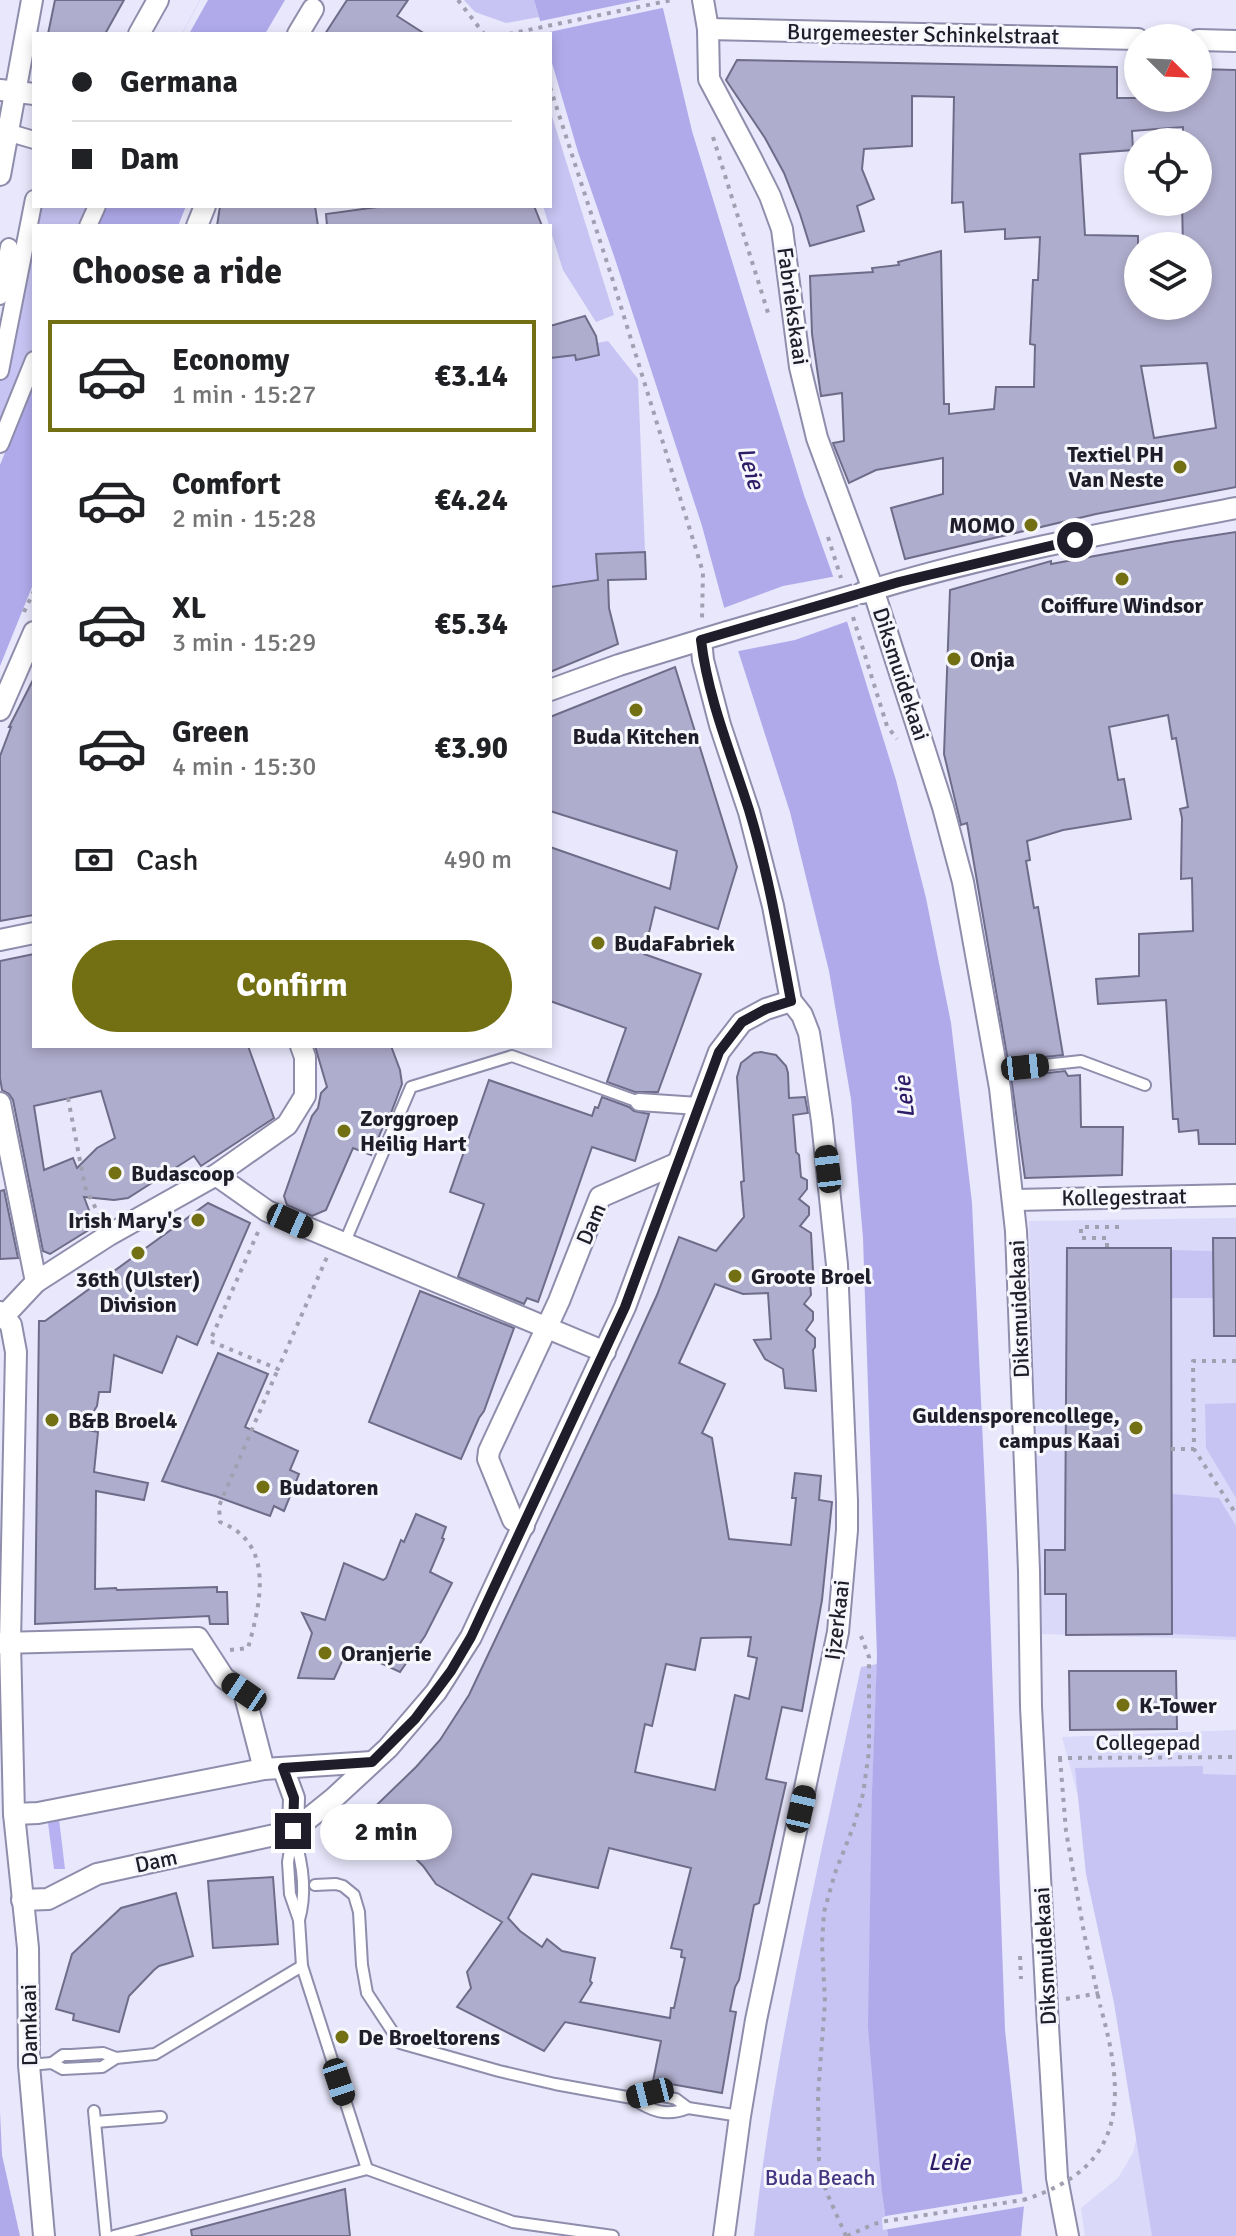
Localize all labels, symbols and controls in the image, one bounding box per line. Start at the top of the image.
street label: Burgemeester Schinkelstraat [787,18,1060,50]
north arrow [1124,24,1212,112]
map controls [1124,24,1212,320]
text: Germana [120,64,238,101]
button: locate [1124,128,1212,216]
text: Dam [120,141,179,178]
button: layers [1124,232,1212,320]
street label: Fabriekskaai [771,245,815,367]
text: Choose a ride [72,249,282,294]
icon: car [76,340,148,412]
text: Economy [172,342,289,379]
text: €3.14 [435,358,508,395]
text: 1 min · 15:27 [172,379,316,411]
place label: Textiel PH Van Neste [1067,441,1164,493]
water label: Leie [730,443,772,494]
marker: Textiel PH Van Neste [1171,458,1189,476]
icon: car [76,464,148,536]
text: Comfort [172,466,281,503]
text: €4.24 [435,482,508,519]
text: 2 min · 15:28 [172,503,316,535]
place label: MOMO [949,512,1015,539]
marker: MOMO [1022,516,1040,534]
route start [1057,522,1093,558]
marker: Coiffure Windsor [1113,570,1131,588]
icon: car [76,588,148,660]
text: XL [172,590,206,627]
place label: Coiffure Windsor [1041,592,1203,619]
street label: Diksmuidekaai [867,604,935,744]
text: €5.34 [435,606,508,643]
text: 3 min · 15:29 [172,627,316,659]
place label: Onja [970,646,1015,673]
marker: Onja [945,650,963,668]
marker: Buda Kitchen [627,701,645,719]
icon: car [76,712,148,784]
text: Green [172,714,249,751]
place label: Buda Kitchen [572,723,700,750]
text: €3.90 [435,730,508,767]
text: 4 min · 15:30 [172,751,316,783]
icon: cash [72,838,116,882]
text: Cash [136,842,199,879]
text: 490 m [443,844,512,876]
place label: BudaFabriek [614,930,735,957]
marker: BudaFabriek [589,934,607,952]
button: Confirm [72,940,512,1032]
car [1000,1053,1050,1081]
water label: Leie [887,1073,921,1120]
place label: Zorggroep Heilig Hart [360,1105,467,1157]
marker: Zorggroep Heilig Hart [335,1122,353,1140]
car [813,1144,843,1194]
place label: Budascoop [131,1160,235,1187]
marker: Budascoop [106,1164,124,1182]
street label: Kollegestraat [1061,1182,1187,1212]
street label: Dam [570,1199,612,1249]
car [263,1200,317,1242]
place label: Irish Mary's [68,1207,182,1234]
marker: Irish Mary's [189,1211,207,1229]
street label: Diksmuidekaai [1003,1239,1035,1379]
marker: 36th (Ulster) Division [129,1244,147,1262]
place label: Groote Broel [751,1263,872,1290]
place label: 36th (Ulster) Division [76,1266,200,1318]
marker: Groote Broel [726,1267,744,1285]
place label: Guldensporencollege, campus Kaai [912,1402,1120,1454]
place label: B&B Broel4 [68,1407,177,1434]
marker: B&B Broel4 [43,1411,61,1429]
marker: Guldensporencollege, campus Kaai [1127,1419,1145,1437]
place label: Budatoren [279,1474,379,1501]
marker: Budatoren [254,1478,272,1496]
street label: Ijzerkaai [819,1578,855,1662]
place label: Oranjerie [341,1640,432,1667]
marker: Oranjerie [316,1644,334,1662]
car [217,1669,271,1715]
place label: K-Tower [1139,1692,1217,1719]
marker: K-Tower [1114,1696,1132,1714]
street label: Collegepad [1095,1729,1201,1756]
car [784,1783,818,1835]
callout: 2 min [321,1803,453,1859]
route end [275,1813,311,1849]
text: 2 min [355,1816,417,1848]
street label: Dam [132,1843,180,1879]
street label: Diksmuidekaai [1028,1886,1062,2026]
street label: Damkaai [15,1984,43,2066]
place label: De Broeltorens [358,2024,500,2051]
marker: De Broeltorens [333,2028,351,2046]
car [320,2055,358,2109]
car [624,2076,676,2110]
water label: Leie [928,2147,971,2177]
park label: Buda Beach [765,2164,875,2191]

